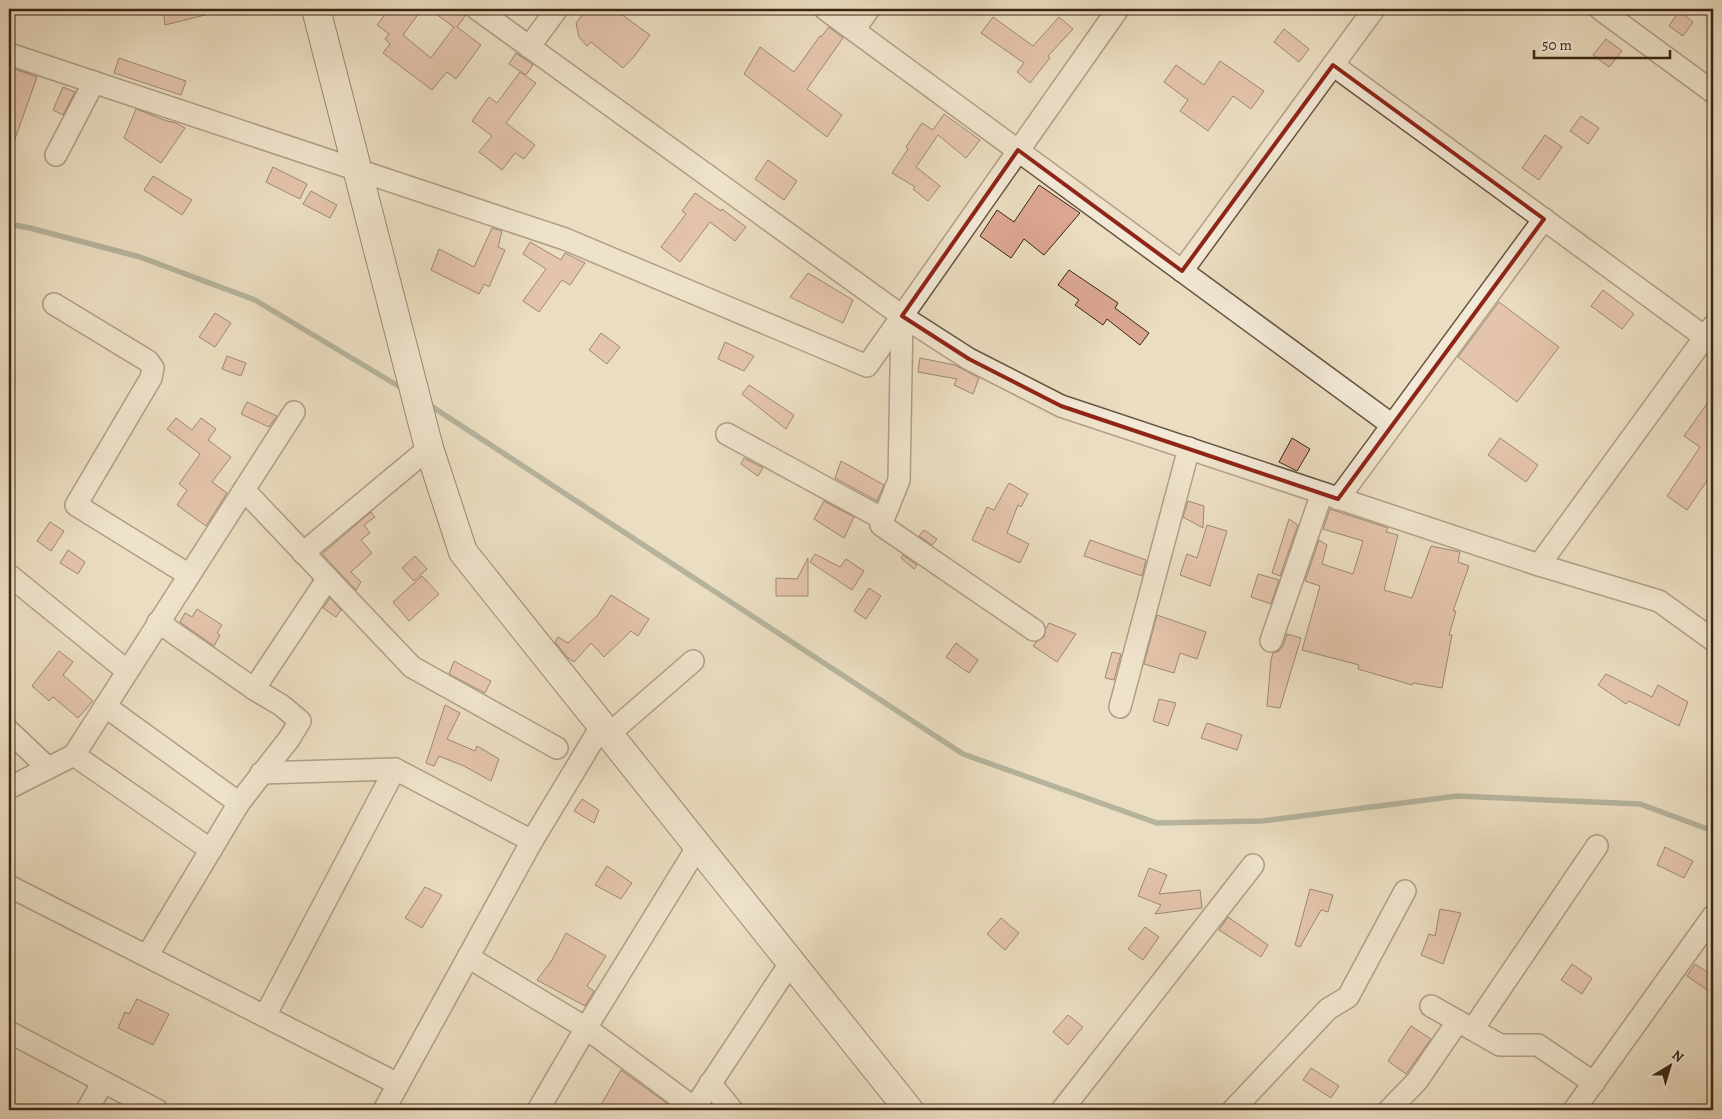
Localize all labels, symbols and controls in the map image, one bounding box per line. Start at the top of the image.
scale bar [1534,28,1671,60]
text: 50 m [1542,35,1572,55]
north arrow [1644,1042,1694,1092]
text: N [1668,1046,1688,1067]

